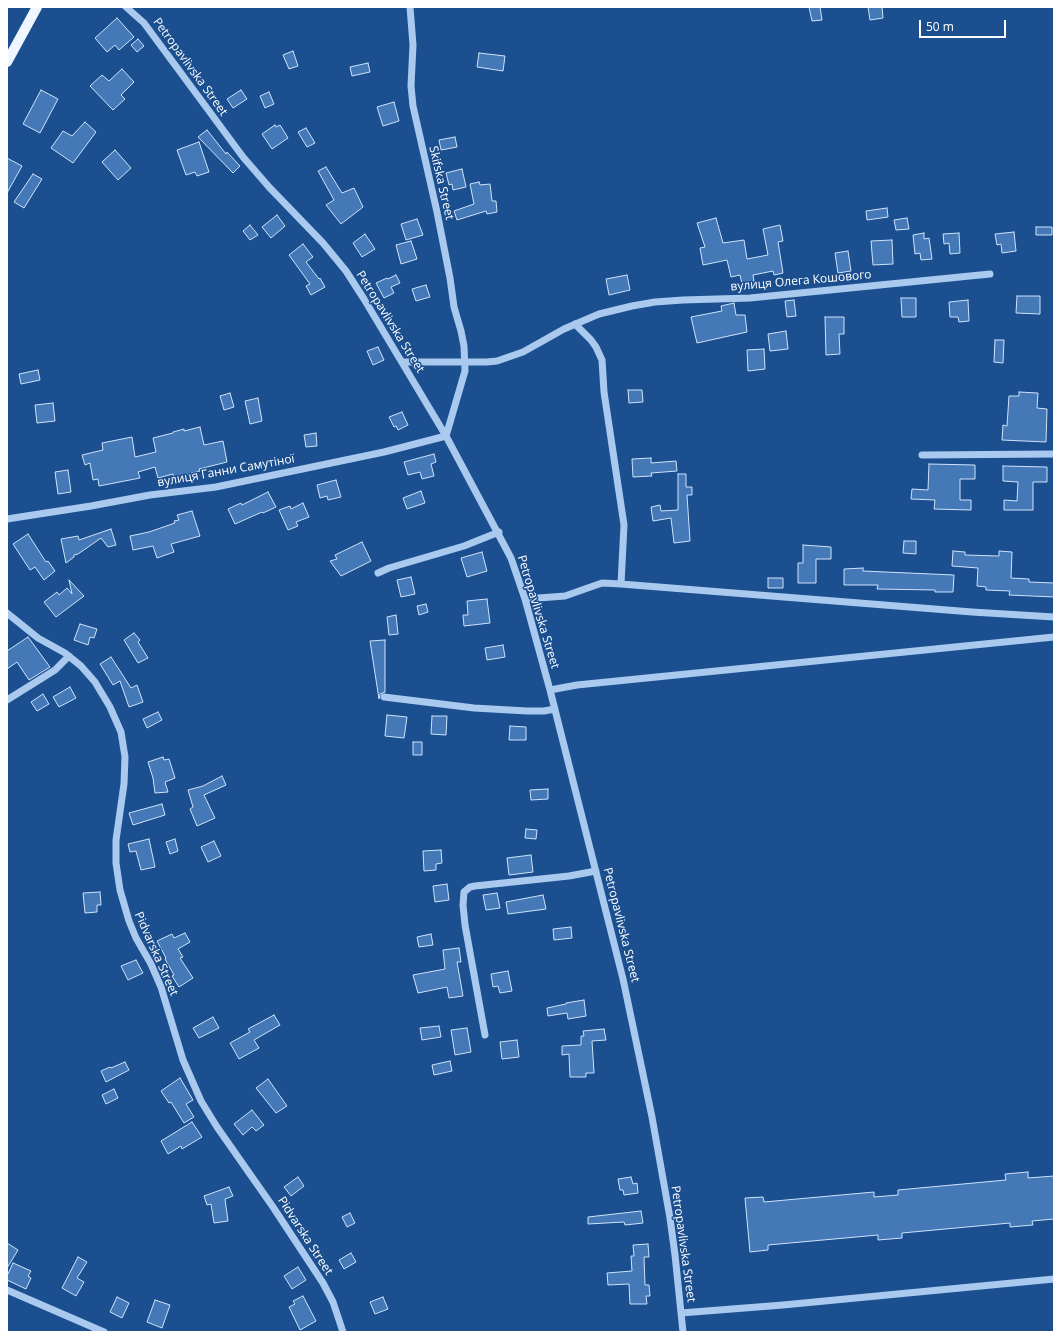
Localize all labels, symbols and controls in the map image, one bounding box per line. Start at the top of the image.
scale bar [921,12,1008,38]
street label: Petropavlivska Street [150,15,230,119]
text: 50 m [926,18,954,35]
street label: Skifska Street [426,145,456,221]
street label: Petropavlivska Street [353,268,427,376]
street label: вулиця Олега Кошового [730,268,872,294]
street label: вулиця Ганни Самутіної [156,452,296,490]
street label: Petropavlivska Street [514,554,562,670]
street label: Petropavlivska Street [600,866,642,984]
street label: Pidvarska Street [131,910,181,998]
street label: Petropavlivska Street [668,1185,698,1303]
street label: Pidvarska Street [274,1194,336,1278]

